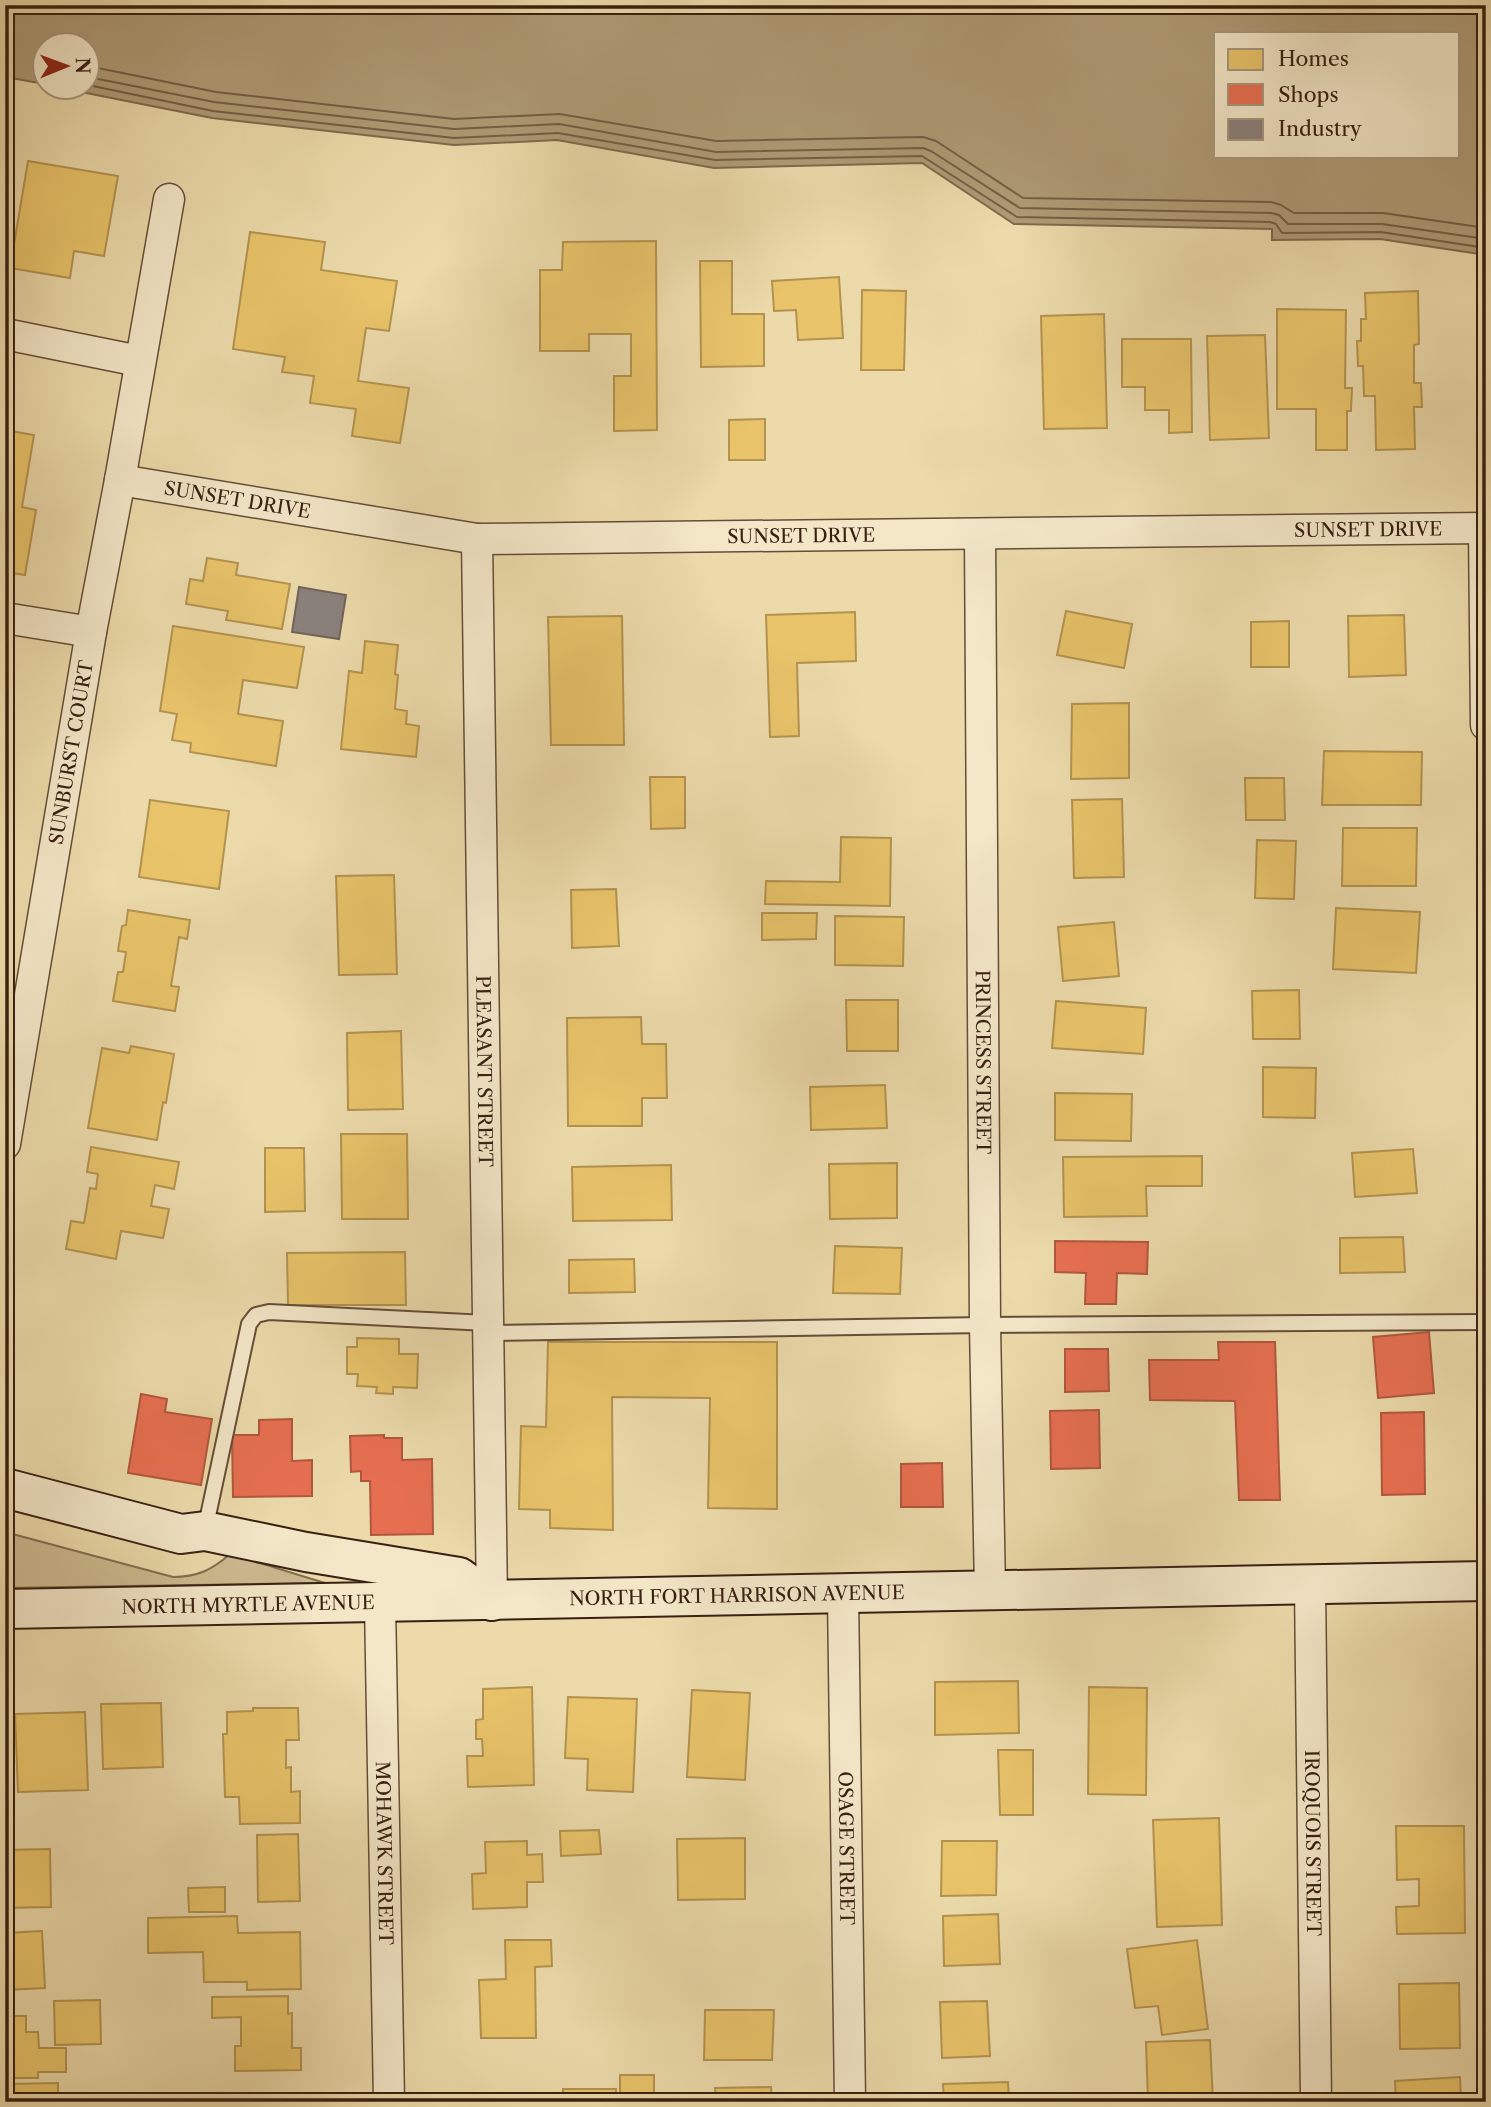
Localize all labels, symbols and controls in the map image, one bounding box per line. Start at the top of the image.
north arrow [32,32,102,102]
legend [1214,32,1460,158]
text: Homes [1278,46,1349,71]
text: N [71,57,94,74]
text: Shops [1278,82,1339,107]
text: Industry [1278,116,1362,141]
street label: SUNSET DRIVE [162,476,312,523]
street label: SUNSET DRIVE [1294,517,1442,542]
street label: SUNSET DRIVE [727,523,875,548]
street label: SUNBURST COURT [44,658,98,846]
street label: PRINCESS STREET [971,970,995,1155]
street label: PLEASANT STREET [472,975,497,1168]
street label: NORTH FORT HARRISON AVENUE [569,1580,905,1610]
street label: NORTH MYRTLE AVENUE [121,1591,375,1618]
street label: IROQUOIS STREET [1300,1750,1326,1937]
street label: MOHAWK STREET [371,1761,398,1946]
street label: OSAGE STREET [834,1771,859,1926]

